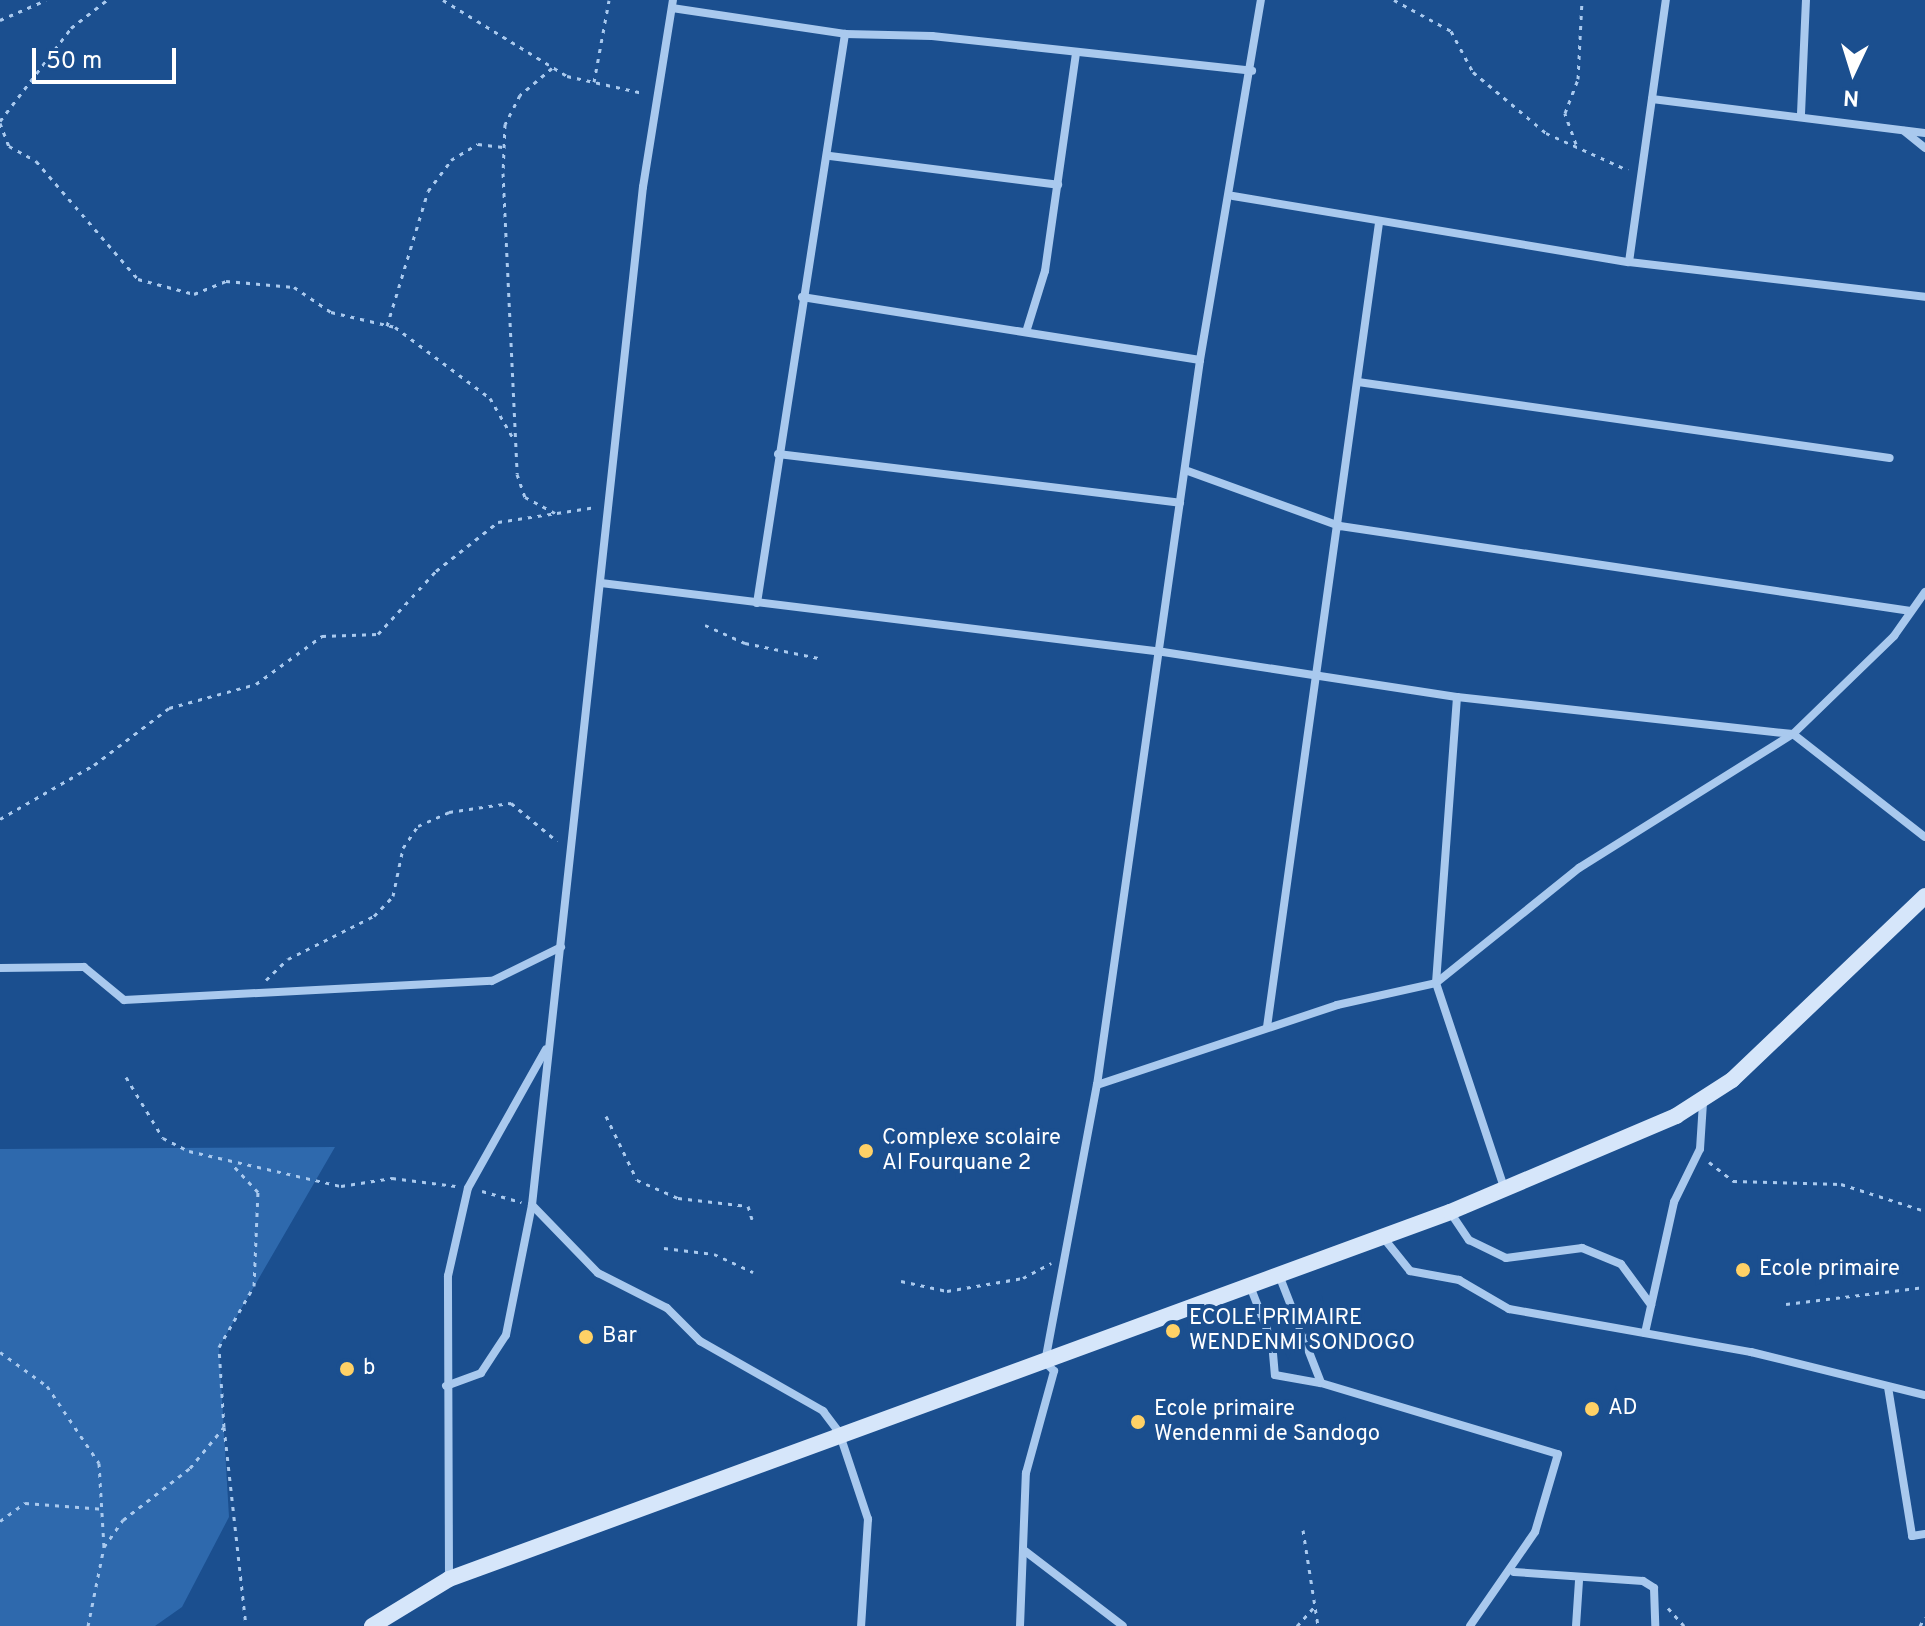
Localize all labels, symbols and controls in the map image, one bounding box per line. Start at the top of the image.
scale bar [36,32,180,82]
north arrow [1813,32,1893,112]
text: 50 m [46,47,102,77]
text: N [1842,82,1860,110]
place label: Complexe scolaire Al Fourquane 2 [882,1125,1061,1176]
marker: Complexe scolaire Al Fourquane 2 [857,1142,875,1160]
place label: Ecole primaire [1759,1257,1900,1283]
marker: Ecole primaire [1734,1261,1752,1279]
place label: ECOLE PRIMAIRE WENDENMI SONDOGO [1189,1305,1415,1356]
marker: ECOLE PRIMAIRE WENDENMI SONDOGO [1164,1322,1182,1340]
place label: Bar [602,1324,637,1350]
marker: Bar [577,1328,595,1346]
place label: b [363,1356,375,1382]
marker: b [338,1360,356,1378]
place label: Ecole primaire Wendenmi de Sandogo [1154,1396,1380,1448]
place label: AD [1608,1396,1638,1422]
marker: AD [1583,1400,1601,1418]
marker: Ecole primaire Wendenmi de Sandogo [1129,1413,1147,1431]

